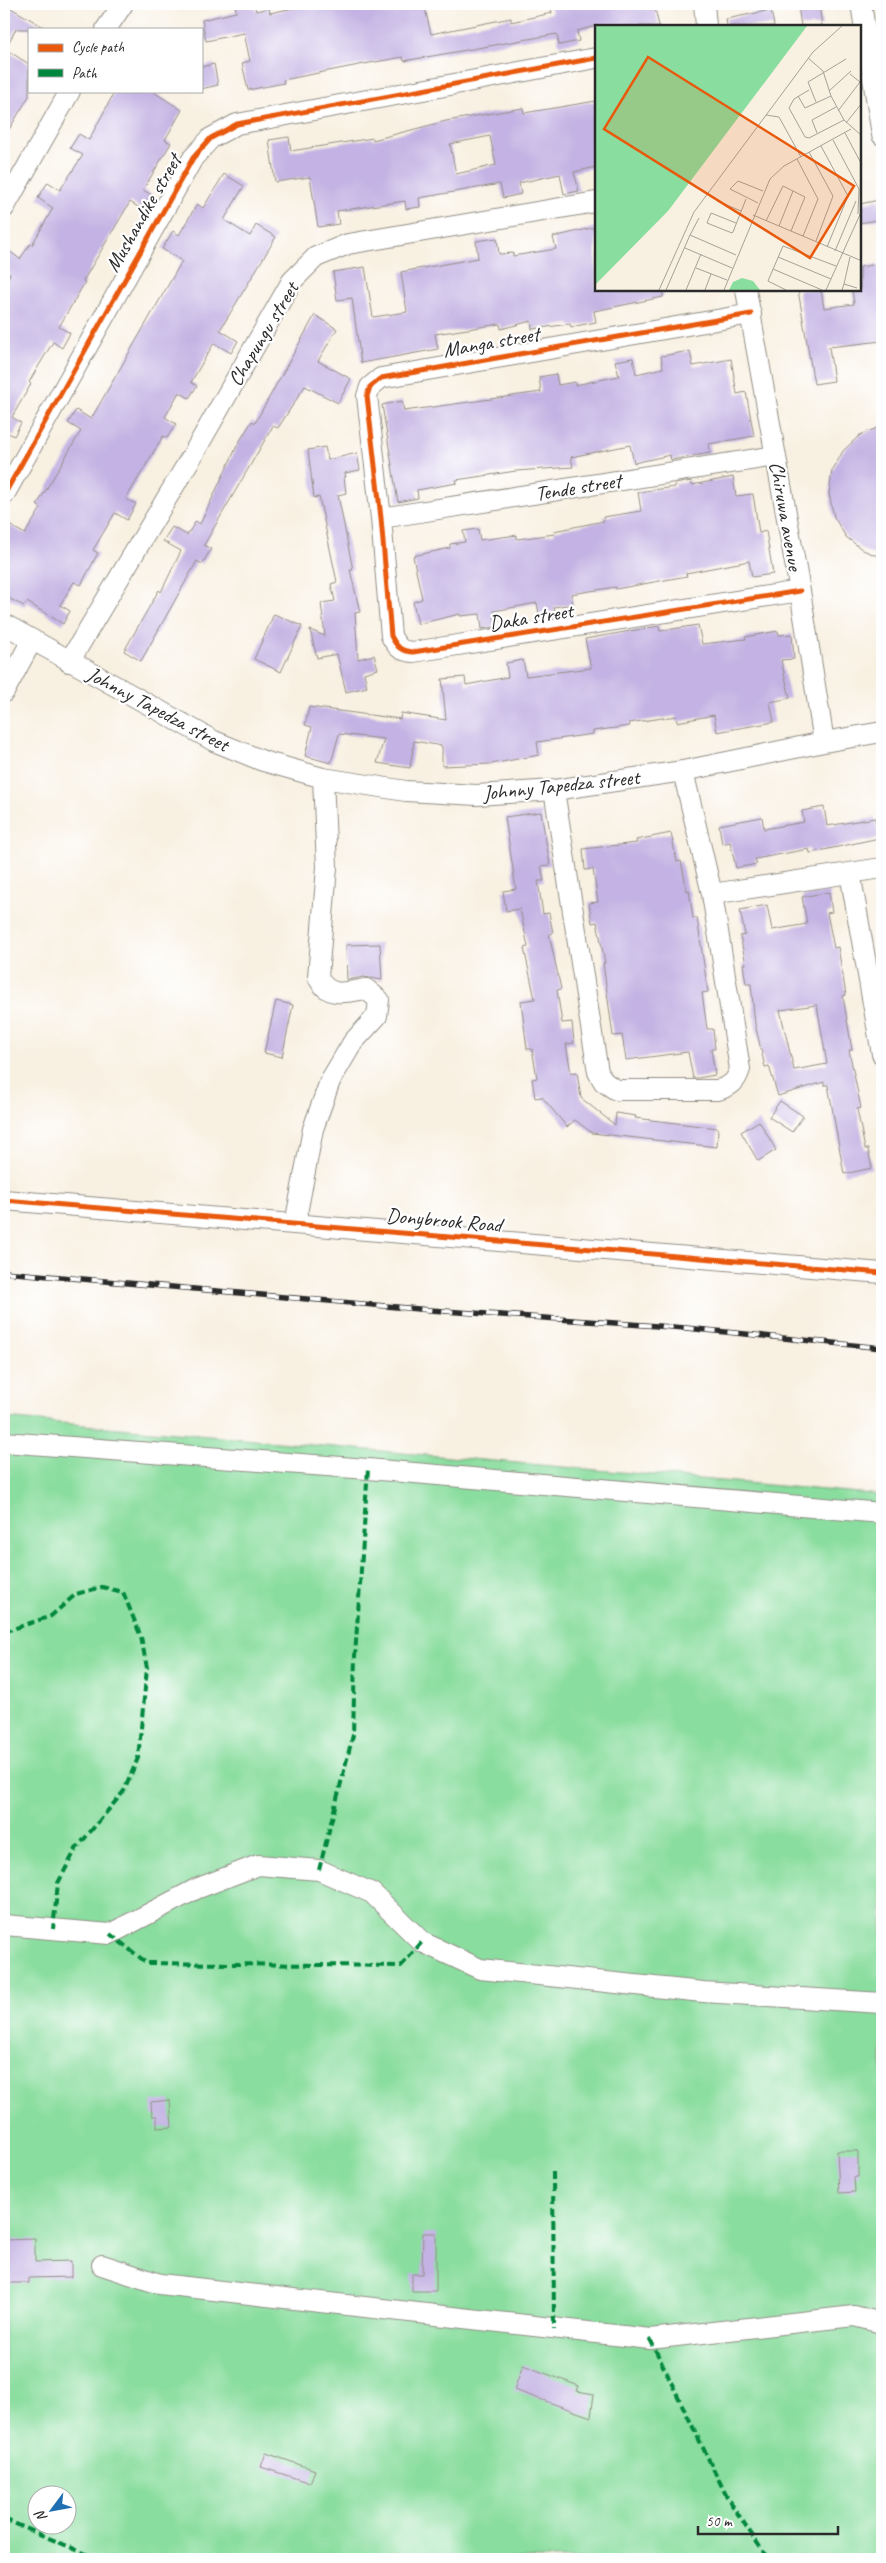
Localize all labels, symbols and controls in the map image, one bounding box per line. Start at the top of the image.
inset map [595,25,861,291]
legend [28,28,202,92]
text: Cycle path [72,38,124,57]
text: Path [72,64,98,83]
street label: Mushandike street [99,147,189,276]
street label: Chapungu street [222,276,305,391]
street label: Manga street [441,320,544,363]
street label: Chiruwa avenue [764,460,809,575]
street label: Tende street [533,467,626,507]
street label: Daka street [487,597,577,636]
street label: Johnny Tapedza street [82,660,235,758]
street label: Johnny Tapedza street [481,764,642,806]
street label: Donybrook Road [385,1202,506,1238]
north arrow [28,2486,78,2536]
scale bar [698,2503,838,2535]
text: N [31,2506,51,2525]
text: 50 m [706,2512,733,2531]

